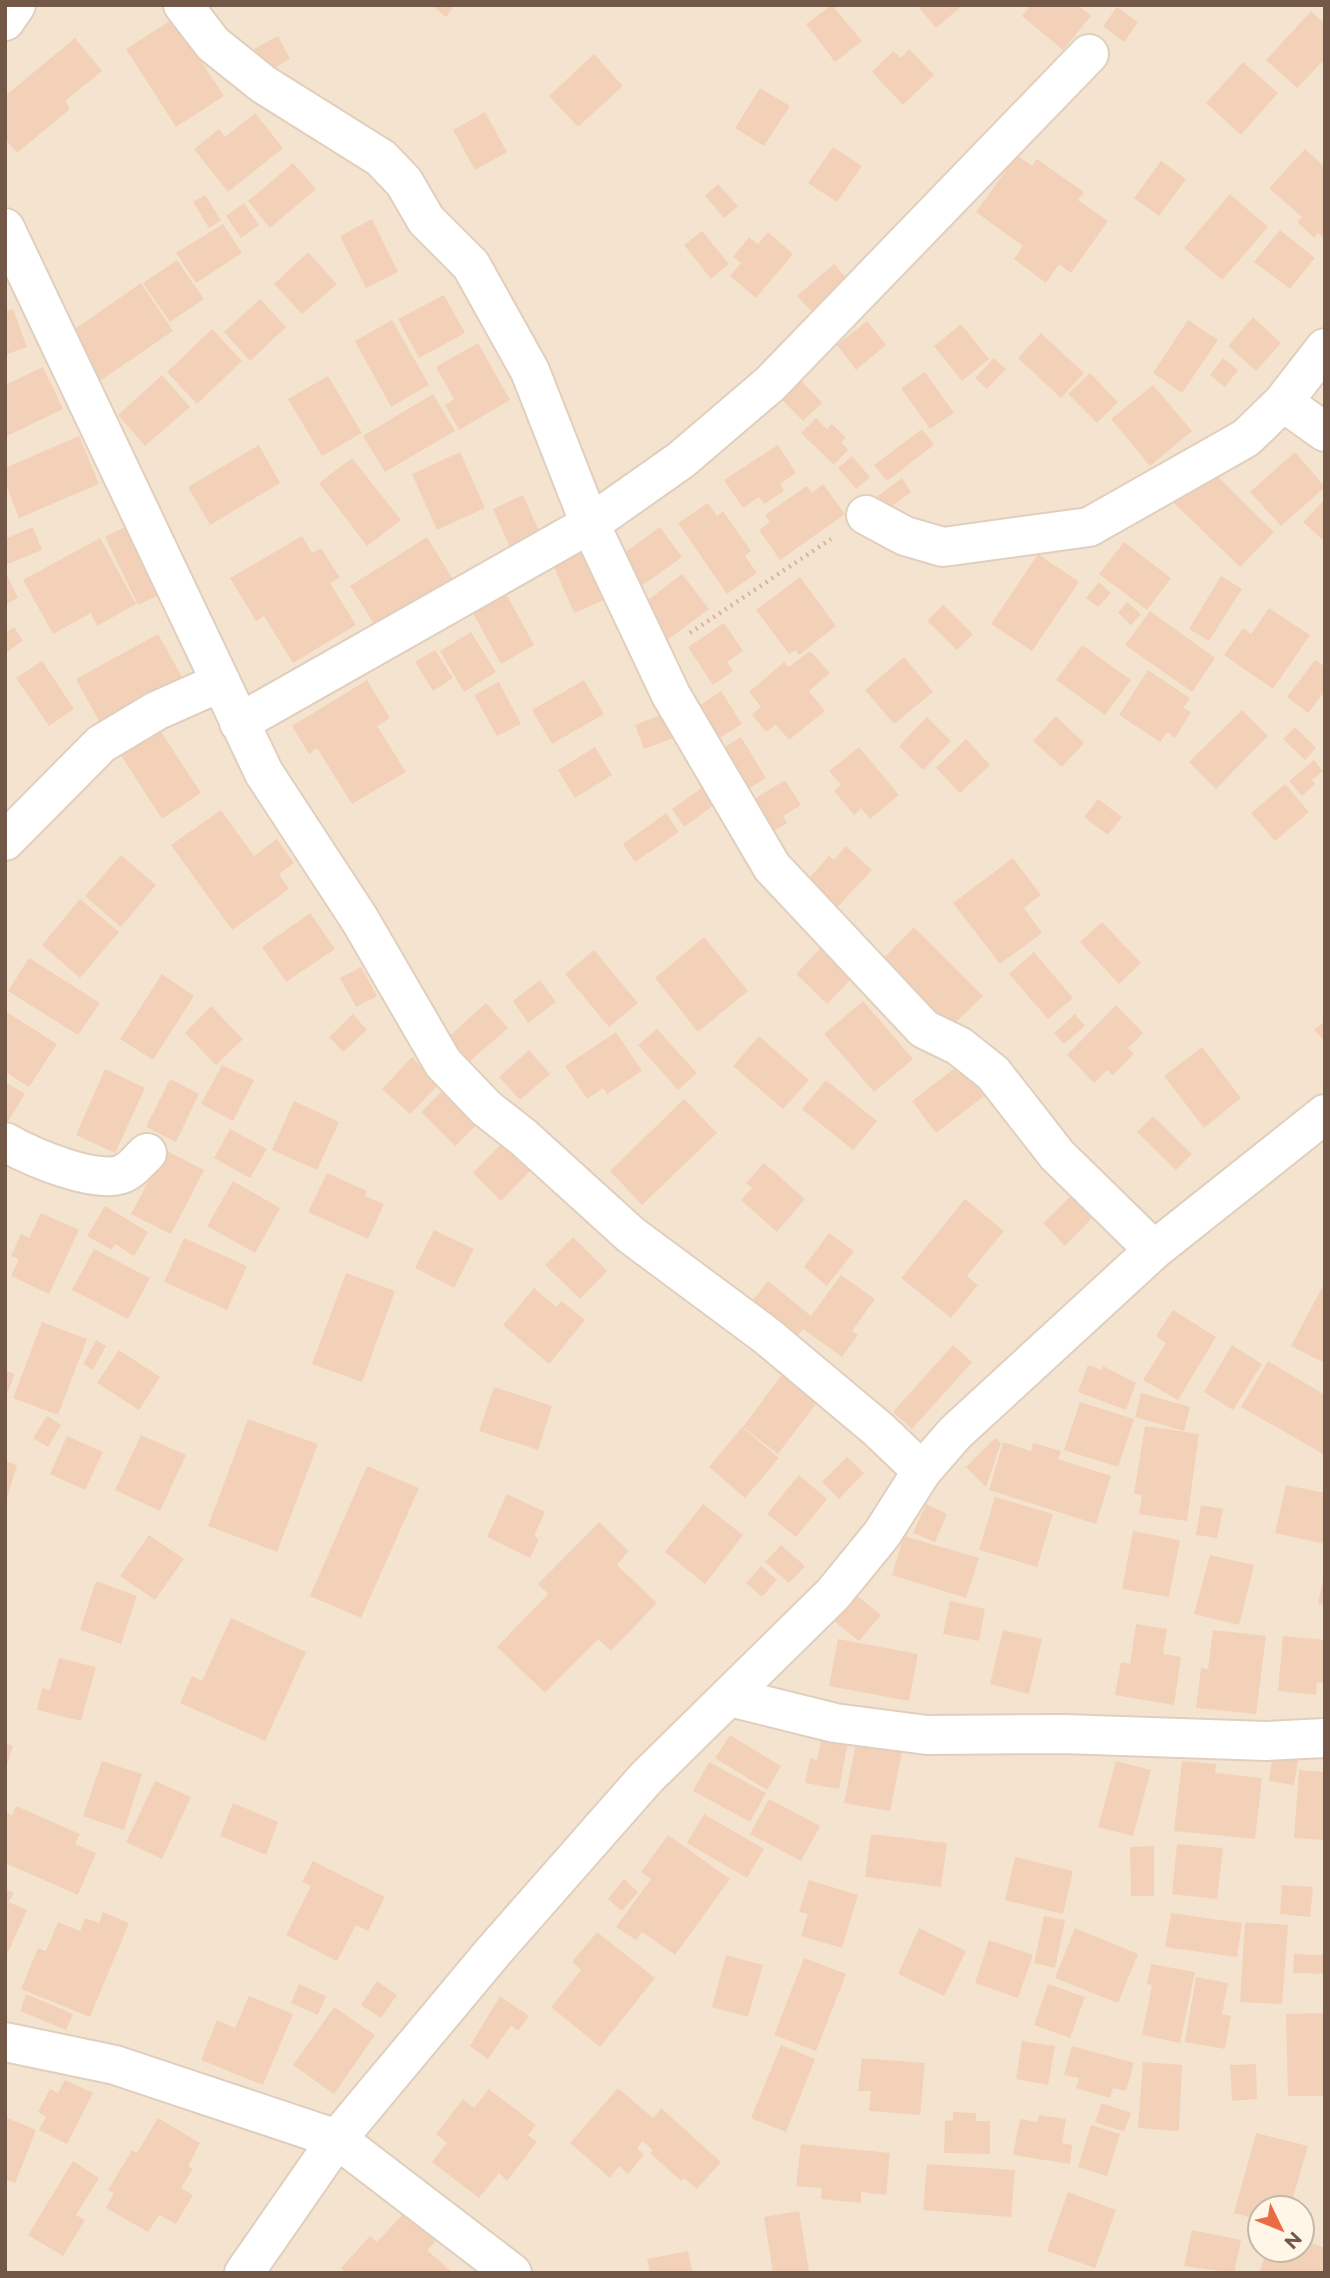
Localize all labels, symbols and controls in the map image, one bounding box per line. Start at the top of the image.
north arrow [1246,2194,1316,2264]
text: N [1279,2227,1307,2254]

